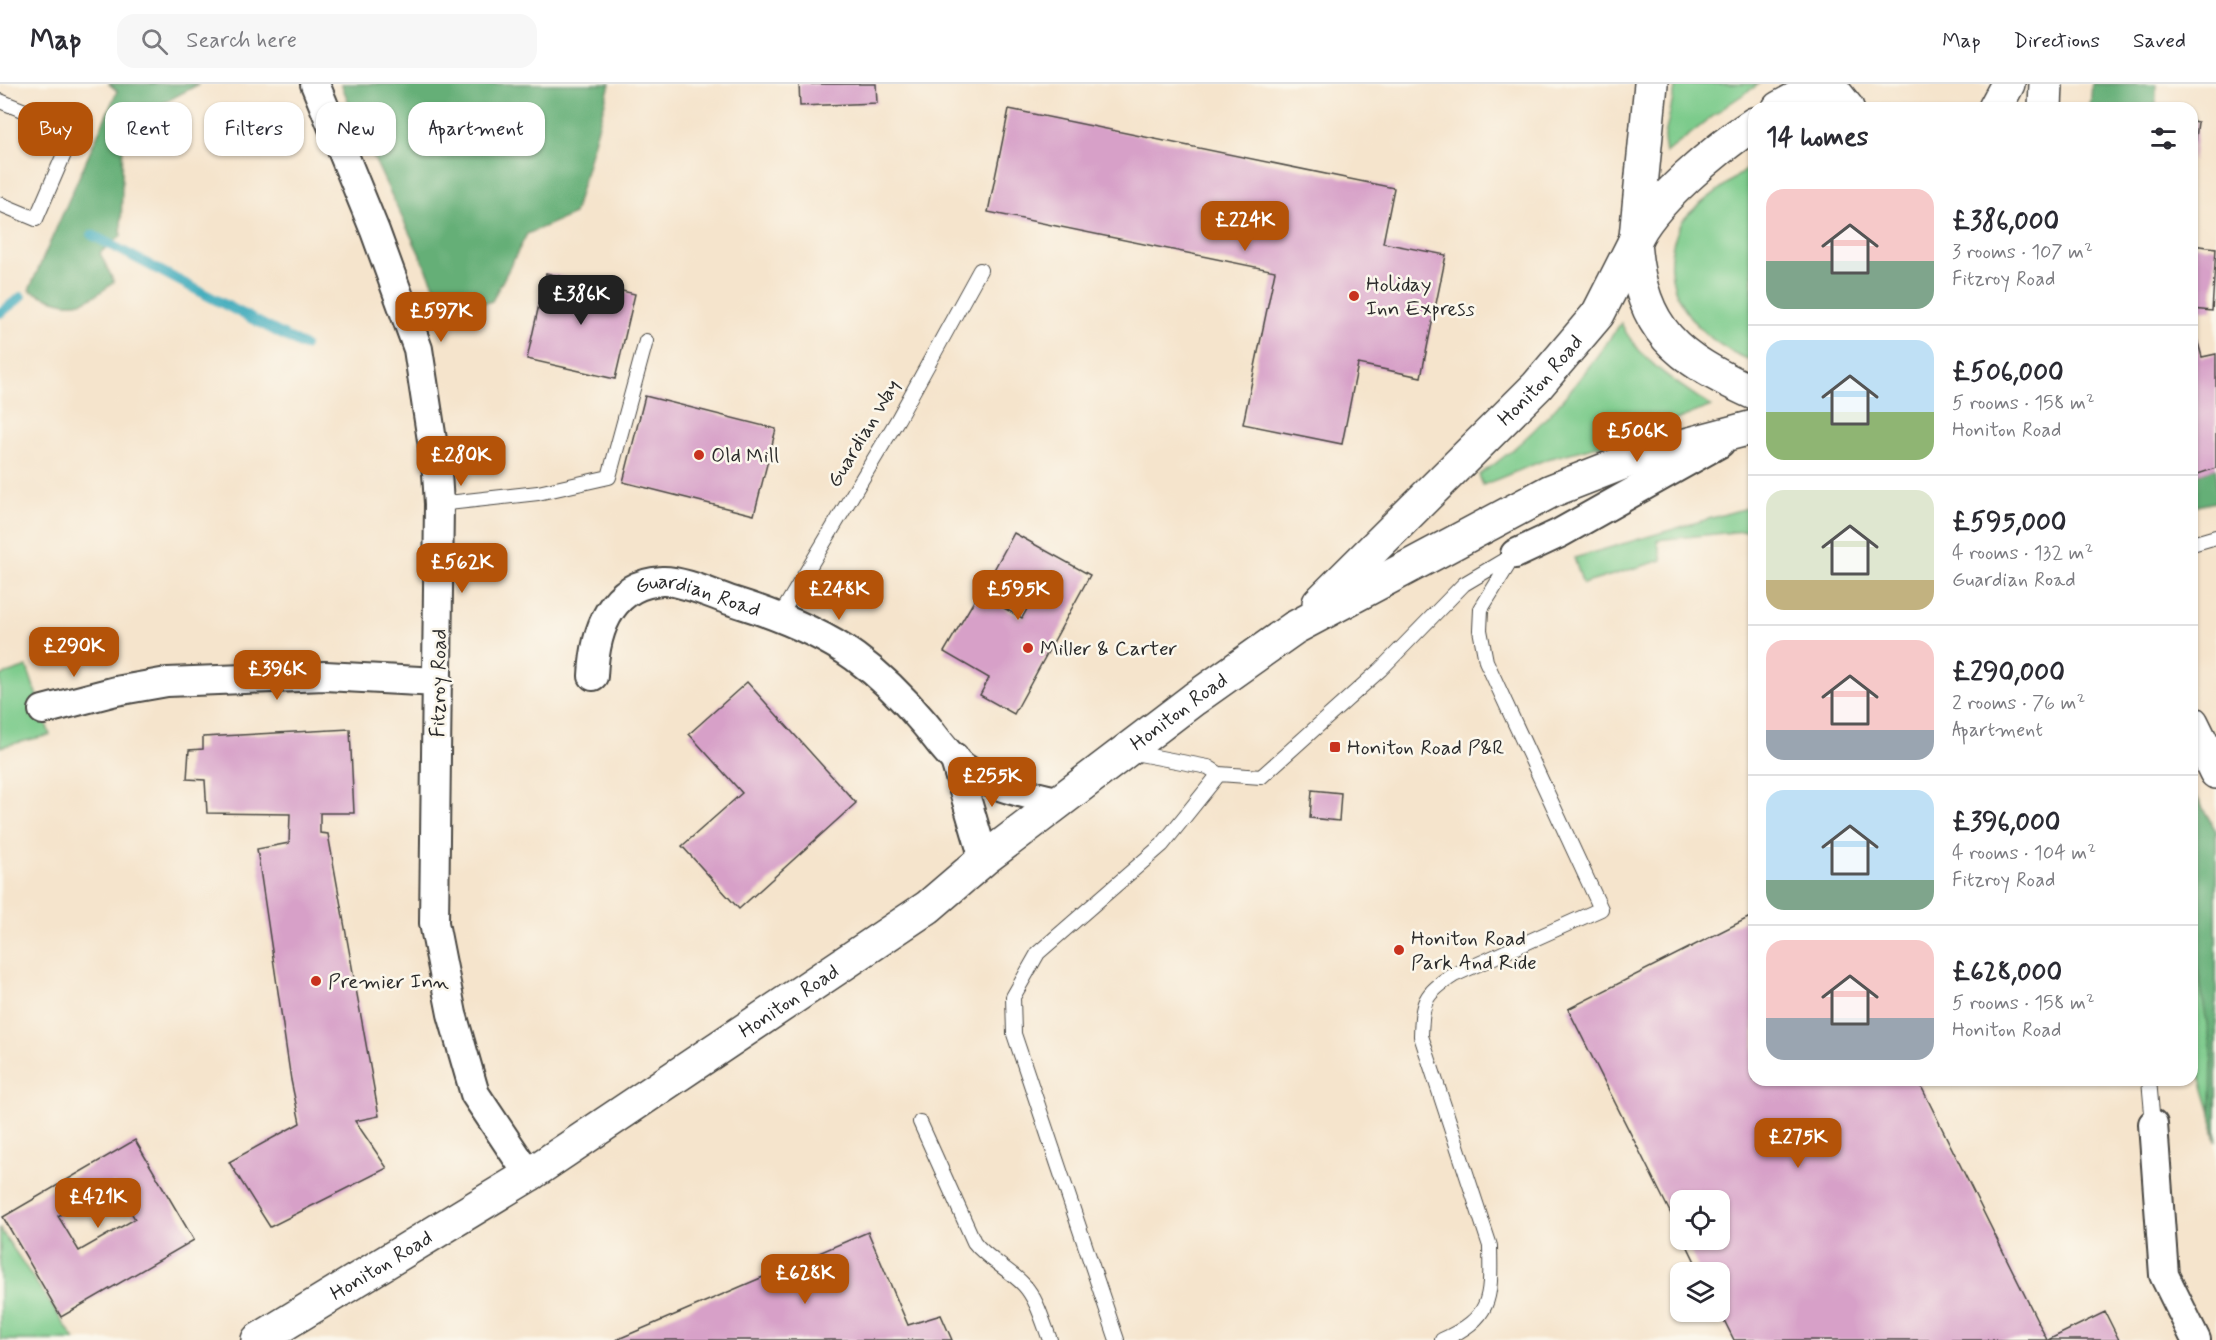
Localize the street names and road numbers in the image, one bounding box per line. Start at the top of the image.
street label: Honiton Road [1492,329,1590,433]
street label: Guardian Way [821,374,907,493]
street label: Guardian Road [631,568,764,624]
street label: Fitzroy Road [424,629,454,738]
street label: Honiton Road [1125,666,1234,758]
street label: Honiton Road [734,958,845,1045]
street label: Honiton Road [325,1224,438,1308]

